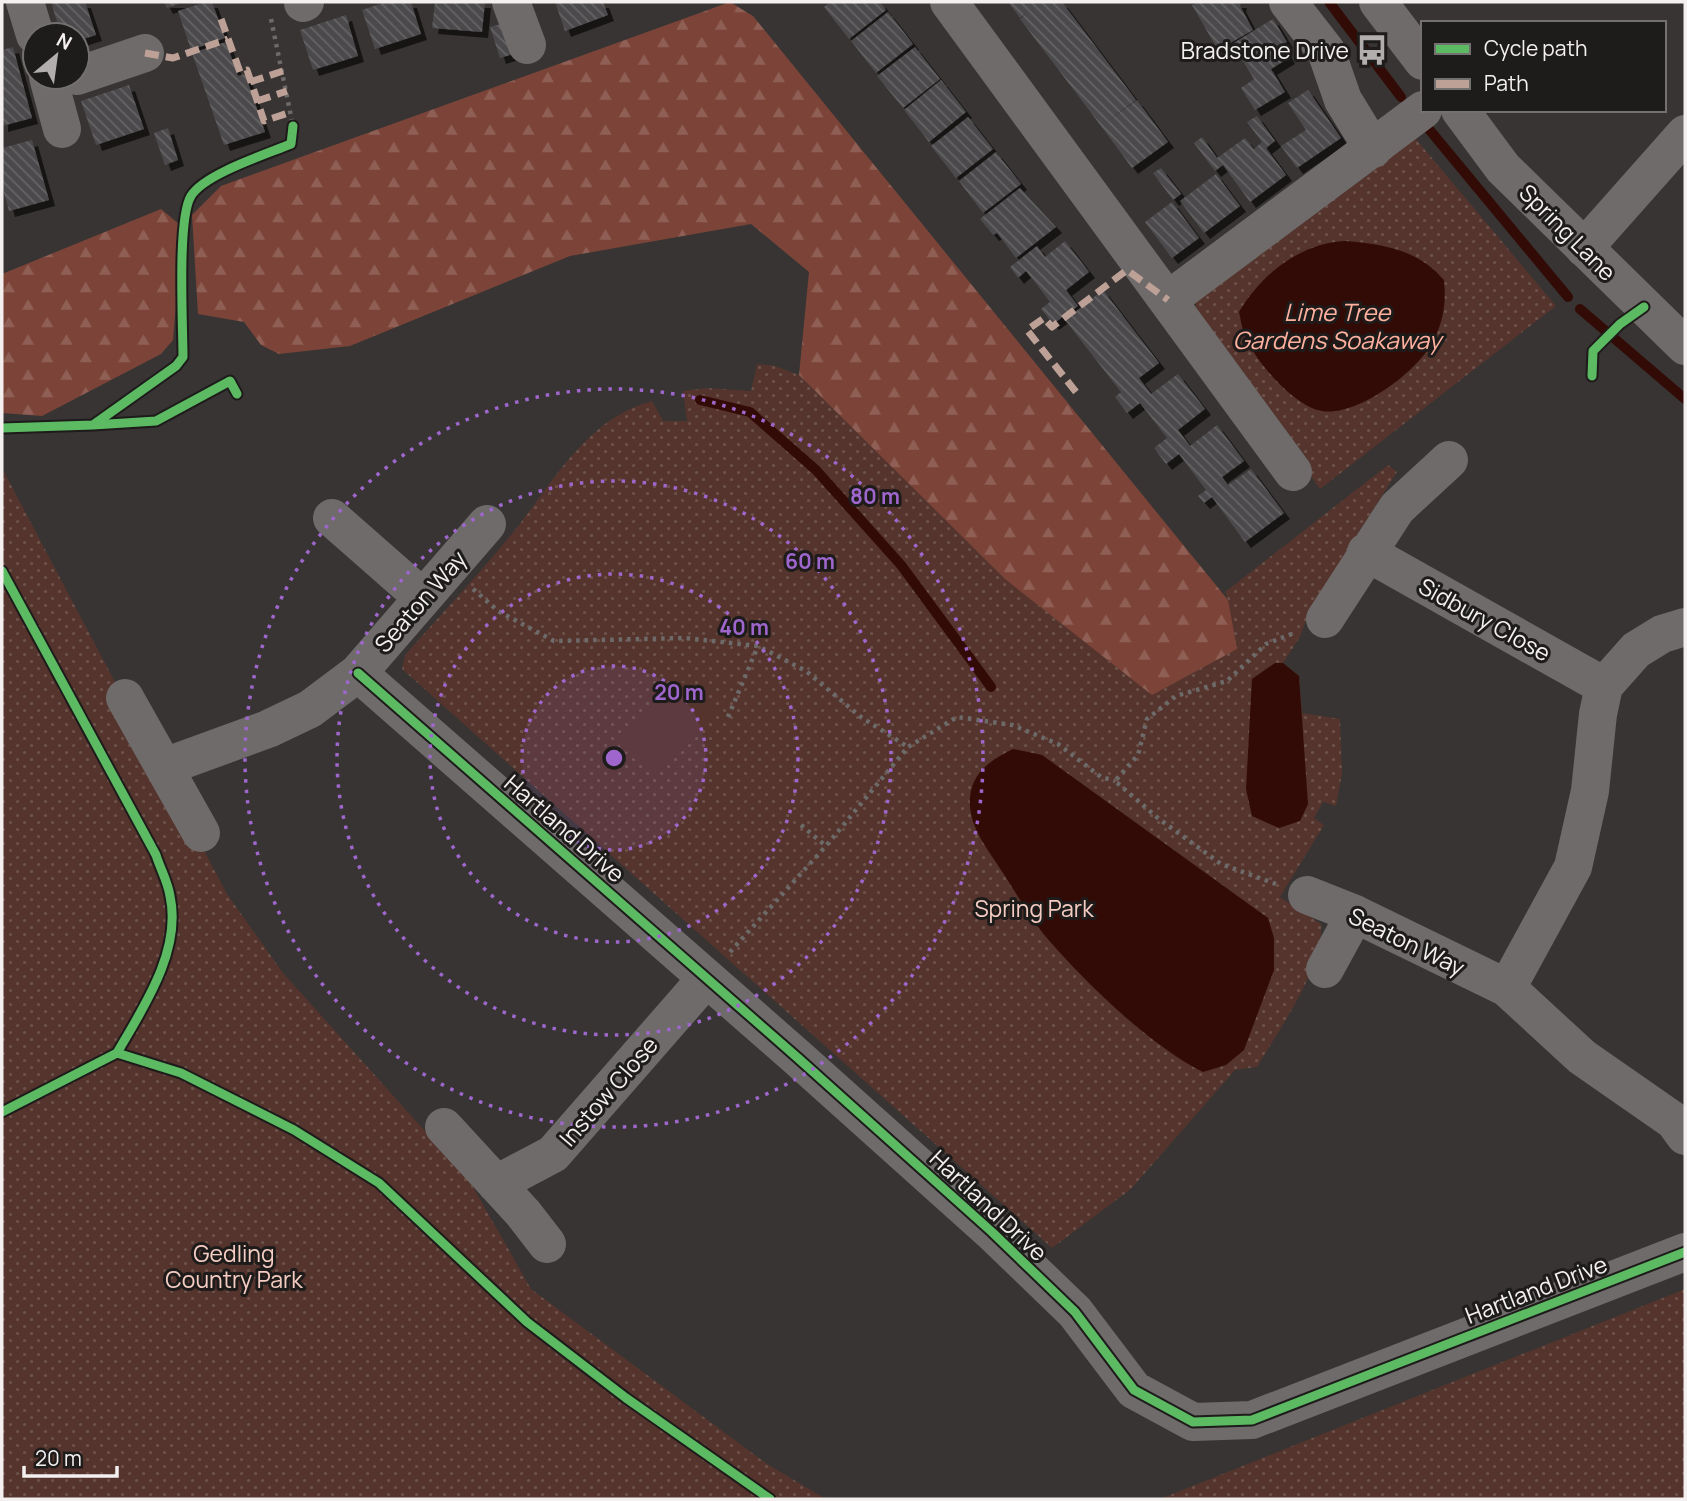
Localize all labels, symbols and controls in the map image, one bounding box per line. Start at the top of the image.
north arrow [21,21,91,91]
legend [1421,21,1666,112]
text: N [52,26,77,56]
bus stop icon: Bradstone Drive [1355,33,1389,67]
place label: Bradstone Drive [1181,34,1349,66]
text: Cycle path [1484,34,1587,62]
text: Path [1484,69,1529,97]
street label: Spring Lane [1513,177,1623,287]
water label: Lime Tree Gardens Soakaway [1233,295,1444,356]
text: 80 m [850,482,900,510]
street label: Seaton Way [367,543,473,659]
text: 60 m [785,547,835,575]
street label: Sidbury Close [1413,570,1557,668]
text: 40 m [719,613,769,641]
text: 20 m [654,678,704,706]
centre of rings [602,746,626,770]
street label: Hartland Drive [498,767,632,889]
park label: Spring Park [974,892,1094,924]
street label: Seaton Way [1344,899,1470,983]
street label: Instow Close [551,1029,665,1153]
street label: Hartland Drive [923,1142,1055,1268]
park label: Gedling Country Park [165,1237,303,1295]
street label: Hartland Drive [1460,1247,1612,1331]
scale bar [24,1434,117,1478]
text: 20 m [35,1444,82,1472]

